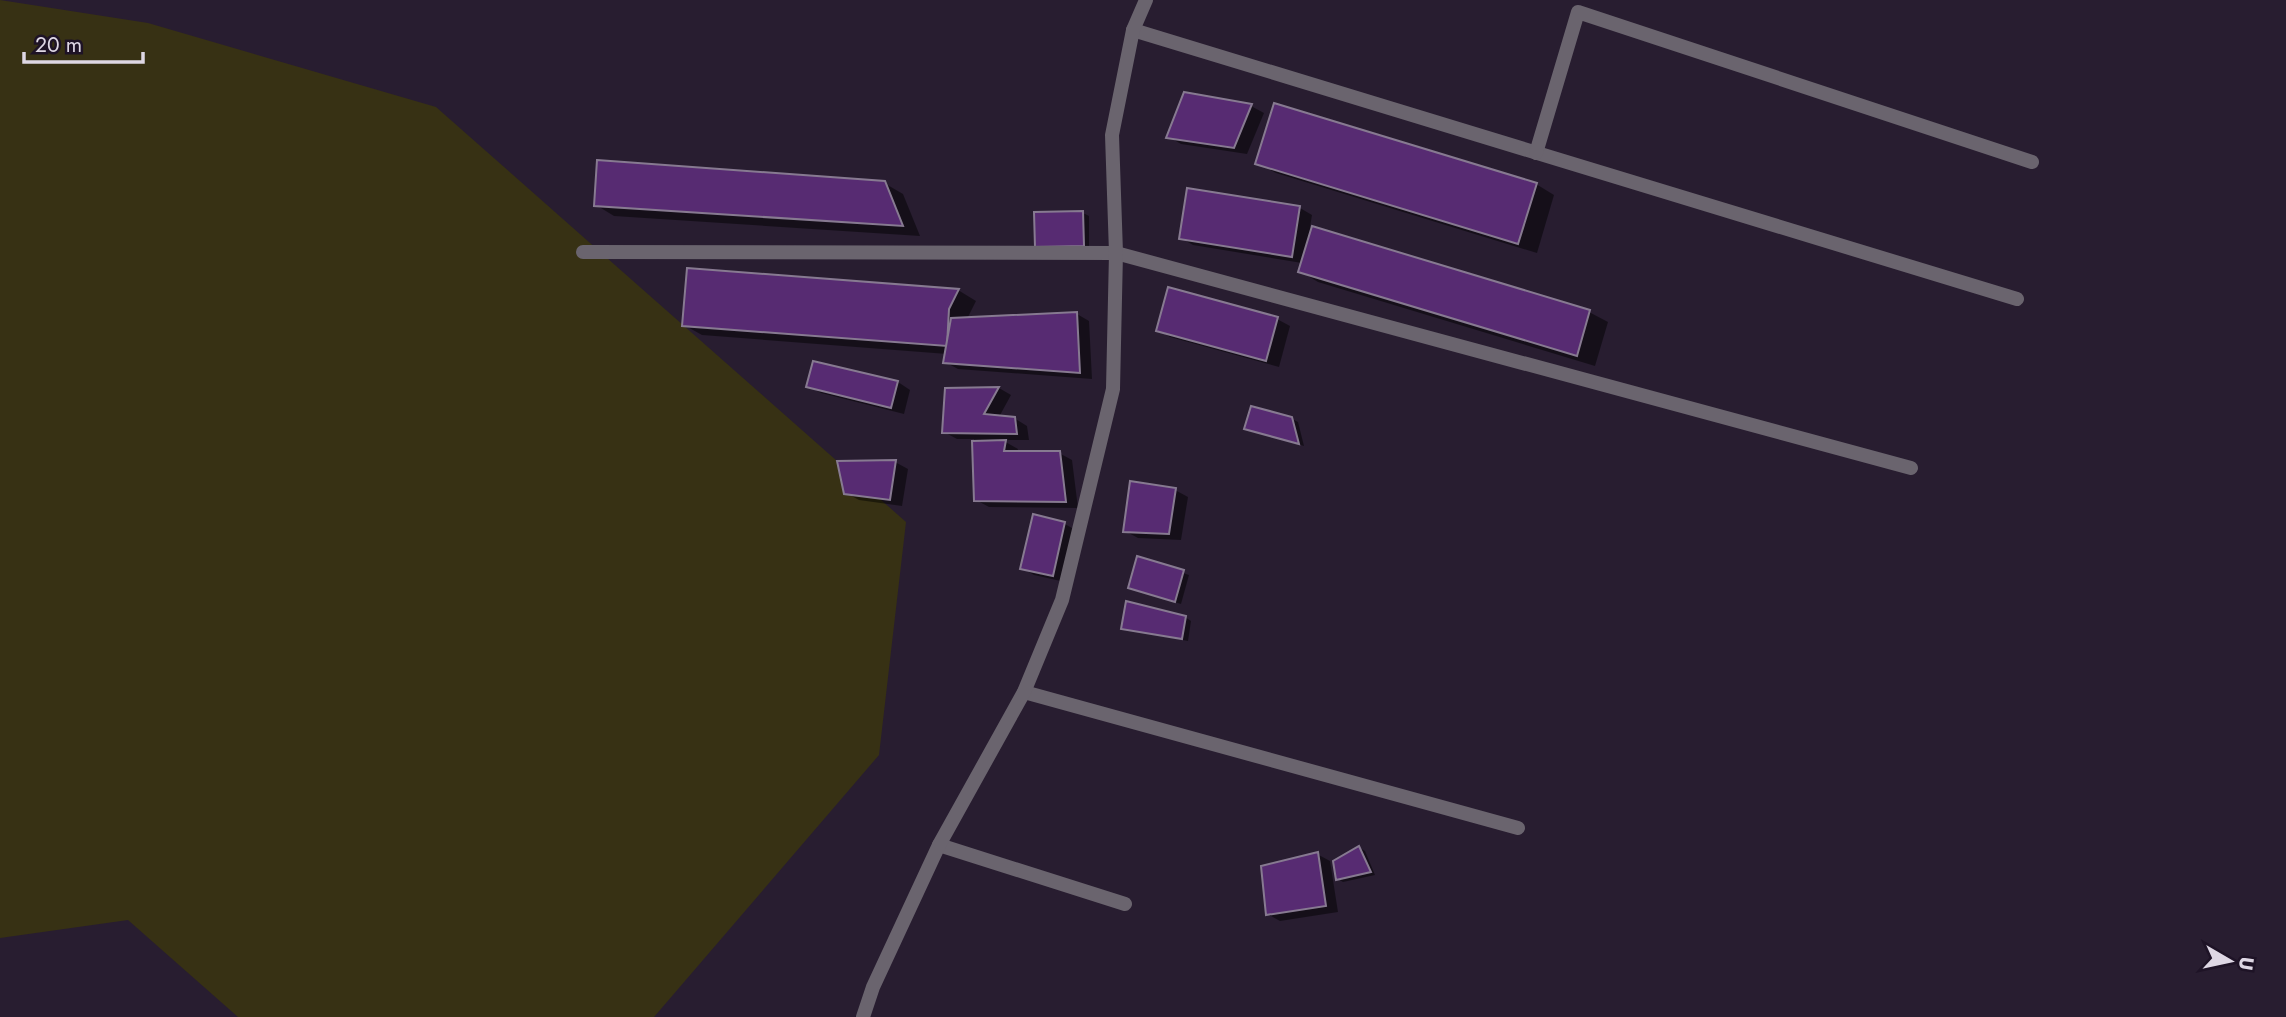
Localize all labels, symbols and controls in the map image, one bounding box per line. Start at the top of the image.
scale bar [24,21,144,65]
text: 20 m [35,30,82,60]
north arrow [2195,926,2265,996]
text: U [2232,955,2261,972]

